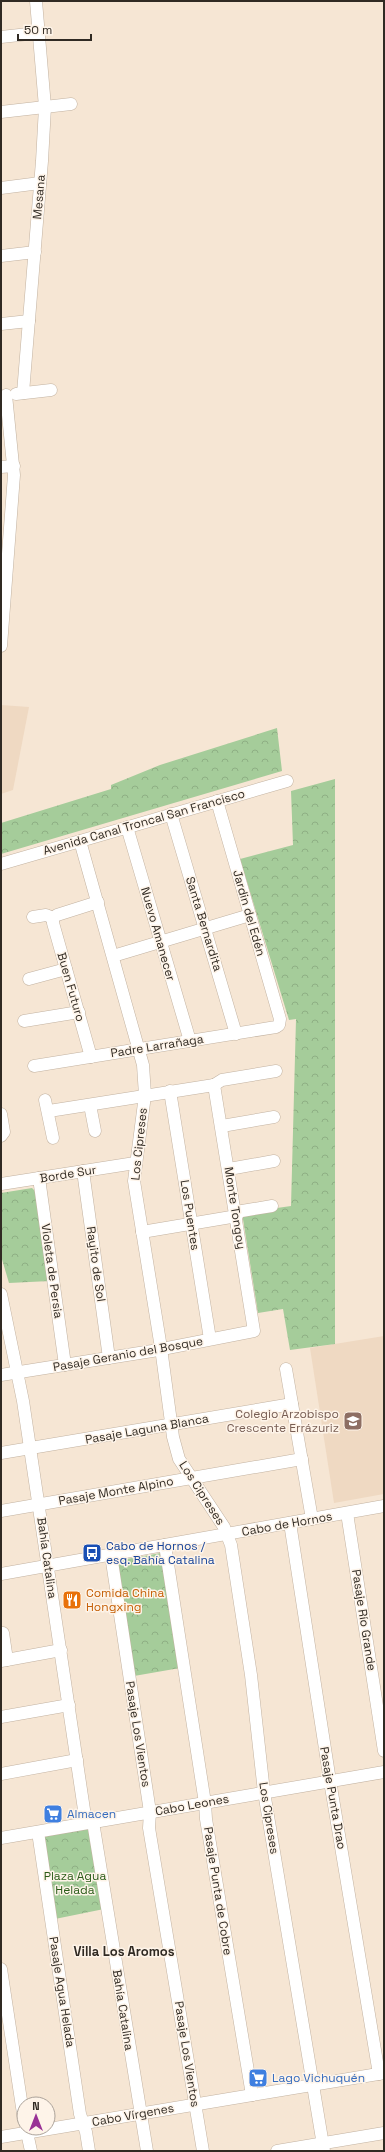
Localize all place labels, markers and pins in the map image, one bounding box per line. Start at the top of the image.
place label: Colegio Arzobispo Crescente Errázuriz [227,1406,339,1436]
school or university icon: Colegio Arzobispo Crescente Errázuriz [342,1410,364,1432]
place label: Cabo de Hornos / esq. Bahía Catalina [106,1538,215,1568]
bus stop icon: Cabo de Hornos / esq. Bahía Catalina [81,1542,103,1564]
place label: Comida China Hongxing [86,1585,164,1615]
restaurant icon: Comida China Hongxing [61,1589,83,1611]
supermarket icon: Almacen [42,1803,64,1825]
place label: Almacen [67,1806,116,1822]
supermarket icon: Lago Vichuquén [247,2067,269,2089]
place label: Lago Vichuquén [272,2070,365,2086]

